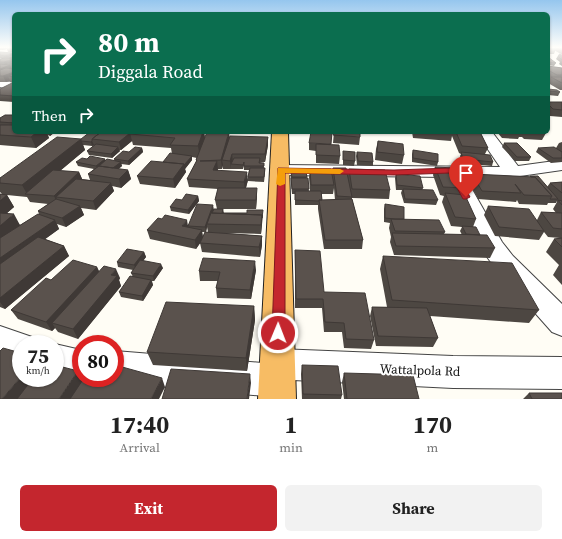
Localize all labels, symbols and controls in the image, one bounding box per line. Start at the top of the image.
text: 80 m [98,23,160,61]
icon: right [32,28,84,80]
text: Diggala Road [98,59,203,84]
icon: right [75,104,97,126]
text: Then [32,105,67,126]
pin [449,156,483,197]
icon: arrive [455,162,477,184]
position arrow [257,312,299,354]
speed limit sign: 80 [72,335,124,387]
text: 75 [27,342,49,370]
street label: Wattalpola Rd [379,360,461,380]
text: km/h [26,364,50,377]
text: 17:40 [110,408,169,441]
text: 1 [285,408,298,441]
text: 170 [413,408,452,441]
text: Arrival [120,439,160,456]
text: min [279,439,303,456]
text: m [427,439,438,456]
button: Exit [20,485,277,531]
button: Share [285,485,542,531]

